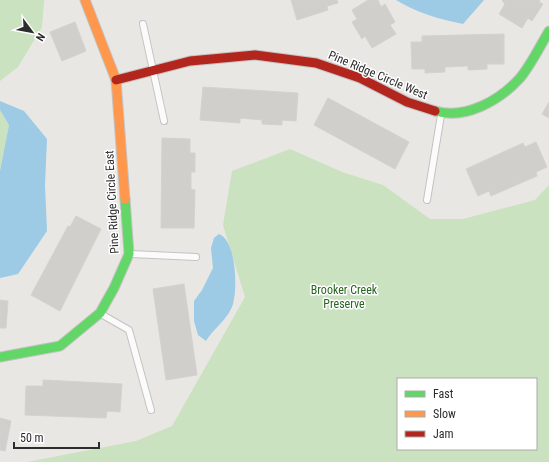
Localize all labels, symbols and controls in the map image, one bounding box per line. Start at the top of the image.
north arrow [12,12,52,52]
text: N [33,31,47,44]
street label: Pine Ridge Circle West [326,48,430,102]
street label: Pine Ridge Circle East [102,150,122,254]
park label: Brooker Creek Preserve [311,283,378,311]
legend [397,378,537,450]
text: Fast [433,387,454,401]
text: Slow [433,407,456,421]
scale bar [14,424,99,450]
text: Jam [433,427,454,441]
text: 50 m [20,431,44,445]

